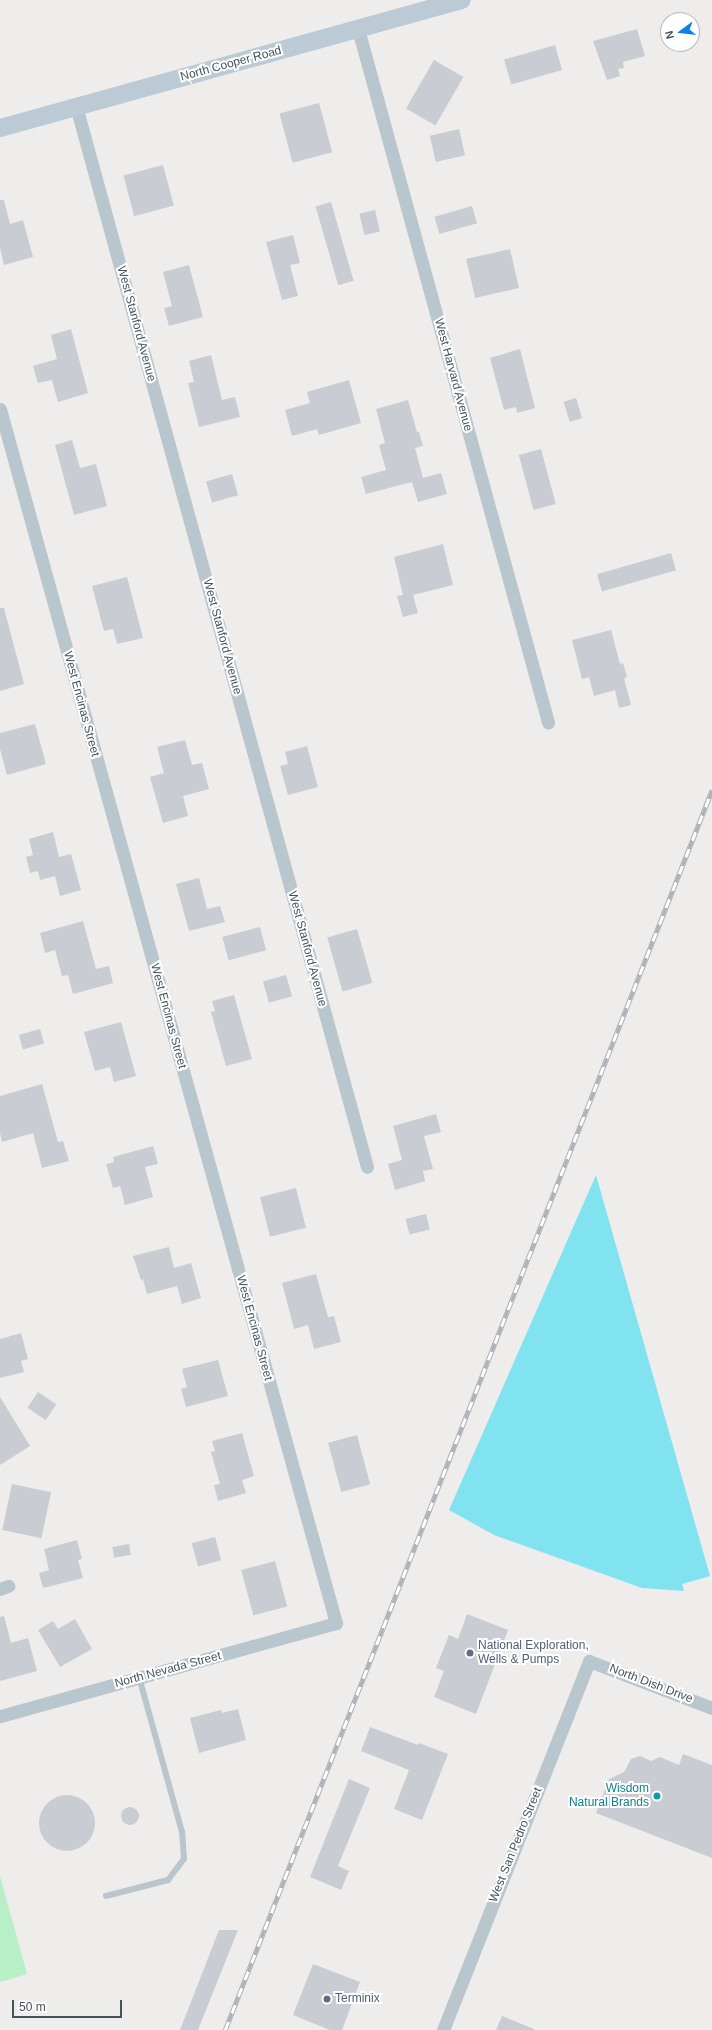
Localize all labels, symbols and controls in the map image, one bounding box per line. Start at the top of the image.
north arrow [660,12,700,52]
text: N [663,29,676,40]
street label: North Cooper Road [179,44,283,84]
street label: West Stanford Avenue [114,264,158,384]
street label: West Harvard Avenue [431,317,475,433]
street label: West Stanford Avenue [200,577,244,697]
street label: West Encinas Street [60,650,102,758]
street label: West Stanford Avenue [285,889,329,1009]
street label: West Encinas Street [147,962,189,1070]
street label: West Encinas Street [233,1274,275,1382]
place label: National Exploration, Wells & Pumps [478,1639,589,1667]
marker: National Exploration, Wells & Pumps [465,1648,475,1658]
street label: North Nevada Street [113,1649,223,1691]
street label: North Dish Drive [607,1662,695,1706]
place label: Wisdom Natural Brands [569,1782,649,1810]
street label: West San Pedro Street [486,1786,546,1904]
marker: Wisdom Natural Brands [652,1791,662,1801]
scale bar [14,1992,124,2018]
place label: Terminix [335,1992,380,2006]
marker: Terminix [322,1994,332,2004]
text: 50 m [19,2000,46,2014]

